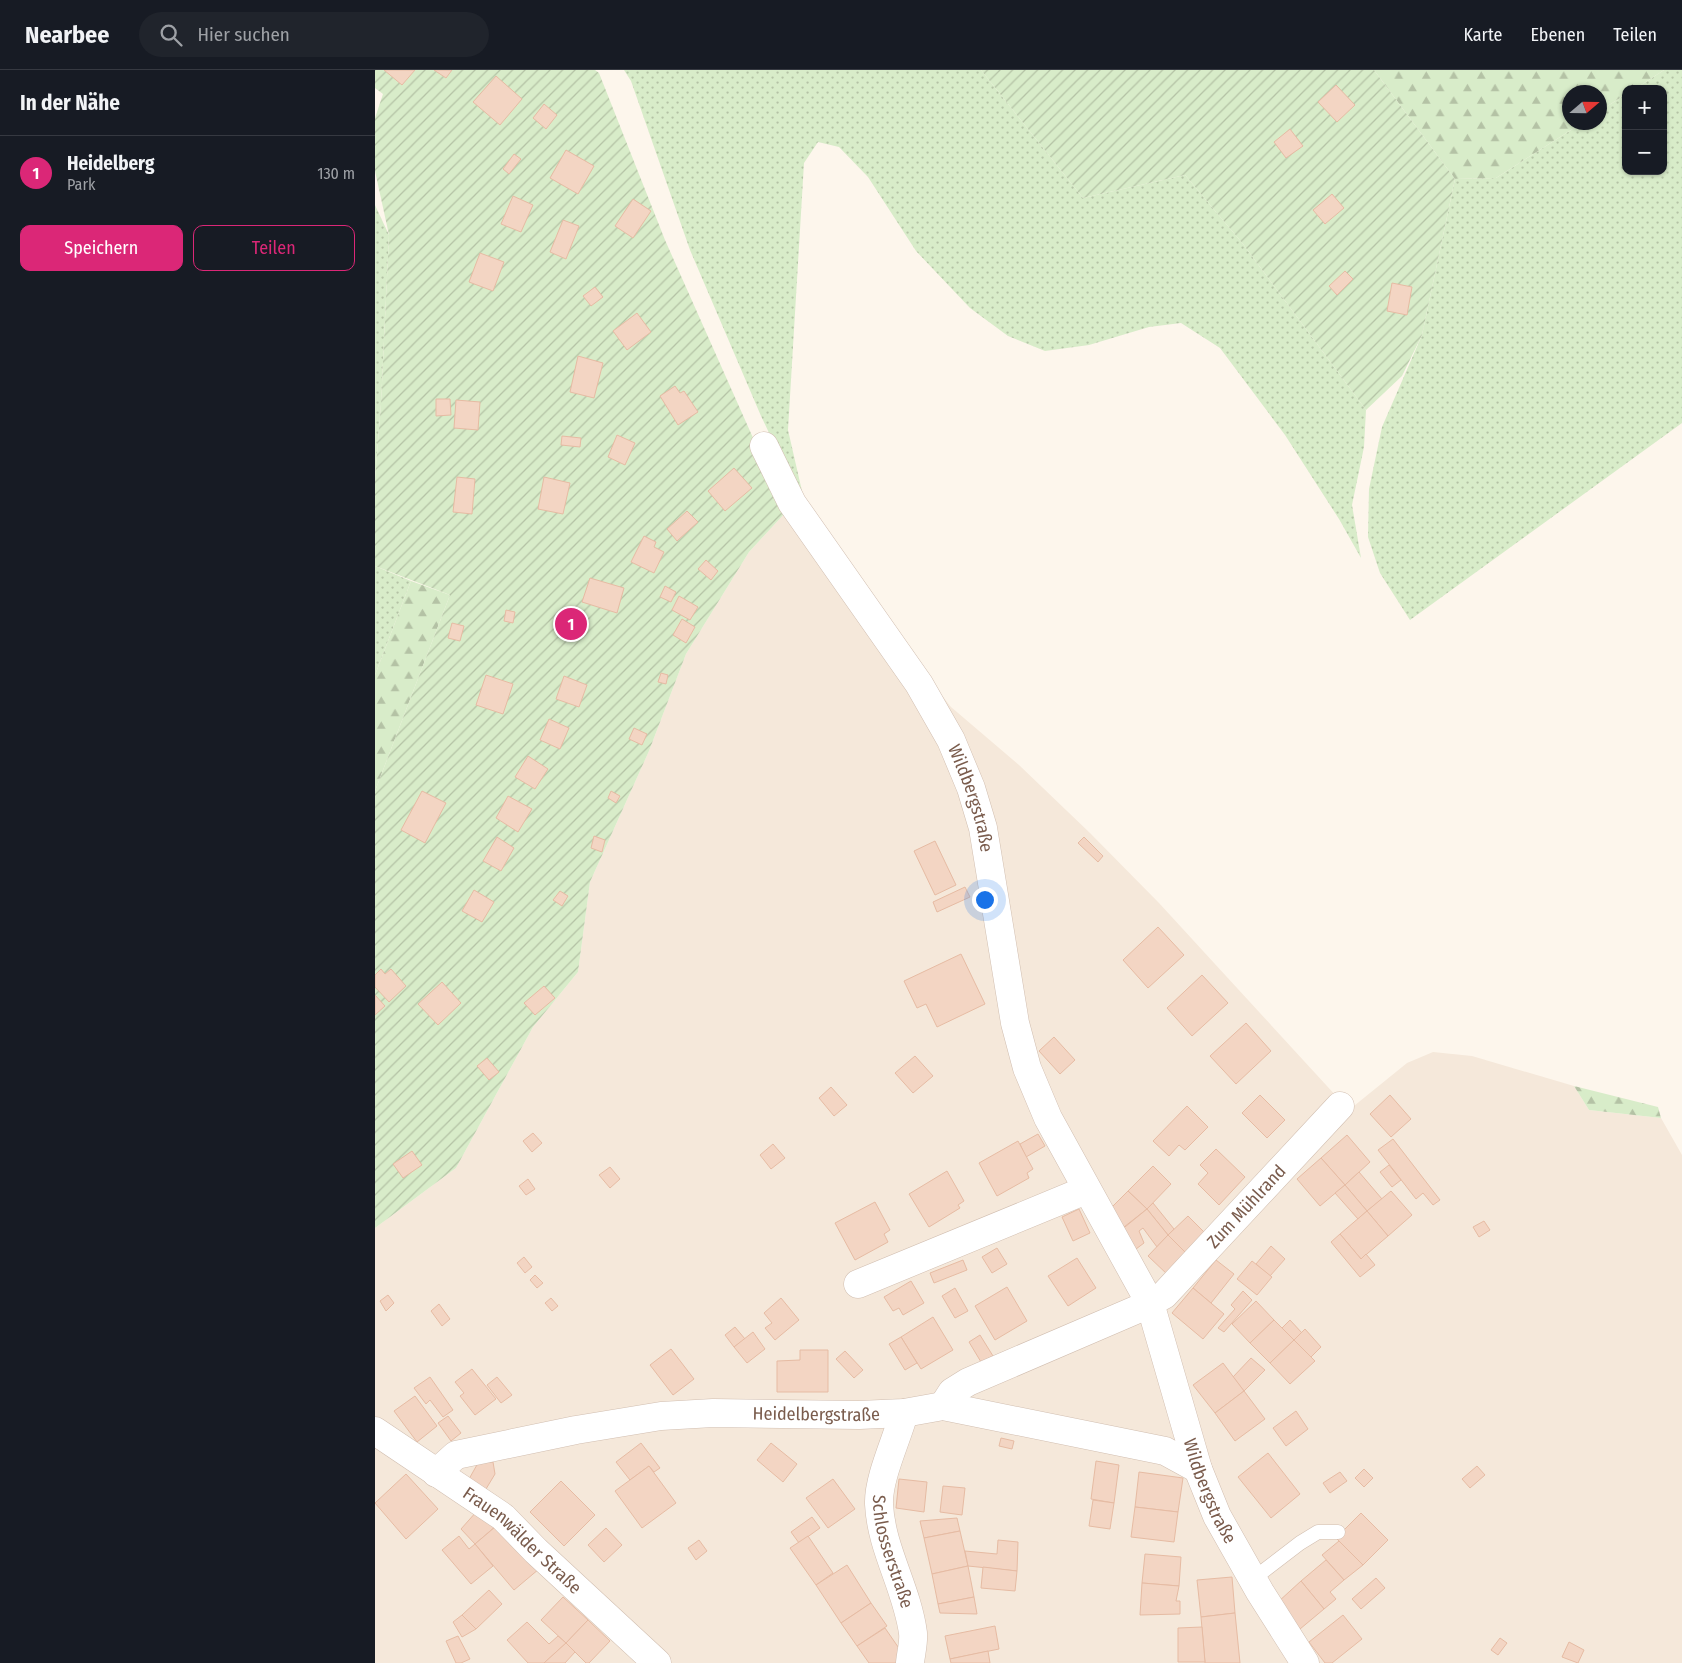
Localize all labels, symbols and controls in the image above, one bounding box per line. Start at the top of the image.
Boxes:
search box [139,12,489,57]
text: Nearbee [25,21,109,49]
icon: search [157,21,185,49]
text: Hier suchen [197,23,290,46]
text: Karte [1463,24,1502,46]
text: Ebenen [1530,24,1585,46]
text: Teilen [1613,24,1657,46]
north arrow [1562,85,1607,130]
map controls [1622,85,1667,175]
button: + [1622,85,1667,130]
text: In der Nähe [20,90,120,116]
button: − [1622,130,1667,175]
text: Heidelberg [67,152,154,175]
text: 1 [33,164,39,183]
text: 130 m [317,164,355,183]
text: Park [67,175,95,194]
button: Speichern [20,225,183,271]
button: Teilen [193,225,355,271]
pin: 1 [555,605,587,643]
street label: Wildbergstraße [943,741,998,854]
your location [972,887,998,913]
street label: Zum Mühlrand [1202,1160,1291,1253]
street label: Heidelbergstraße [753,1403,880,1426]
street label: Wildbergstraße [1179,1436,1241,1548]
street label: Frauenwälder Straße [459,1482,586,1599]
street label: Schlosserstraße [868,1494,918,1611]

